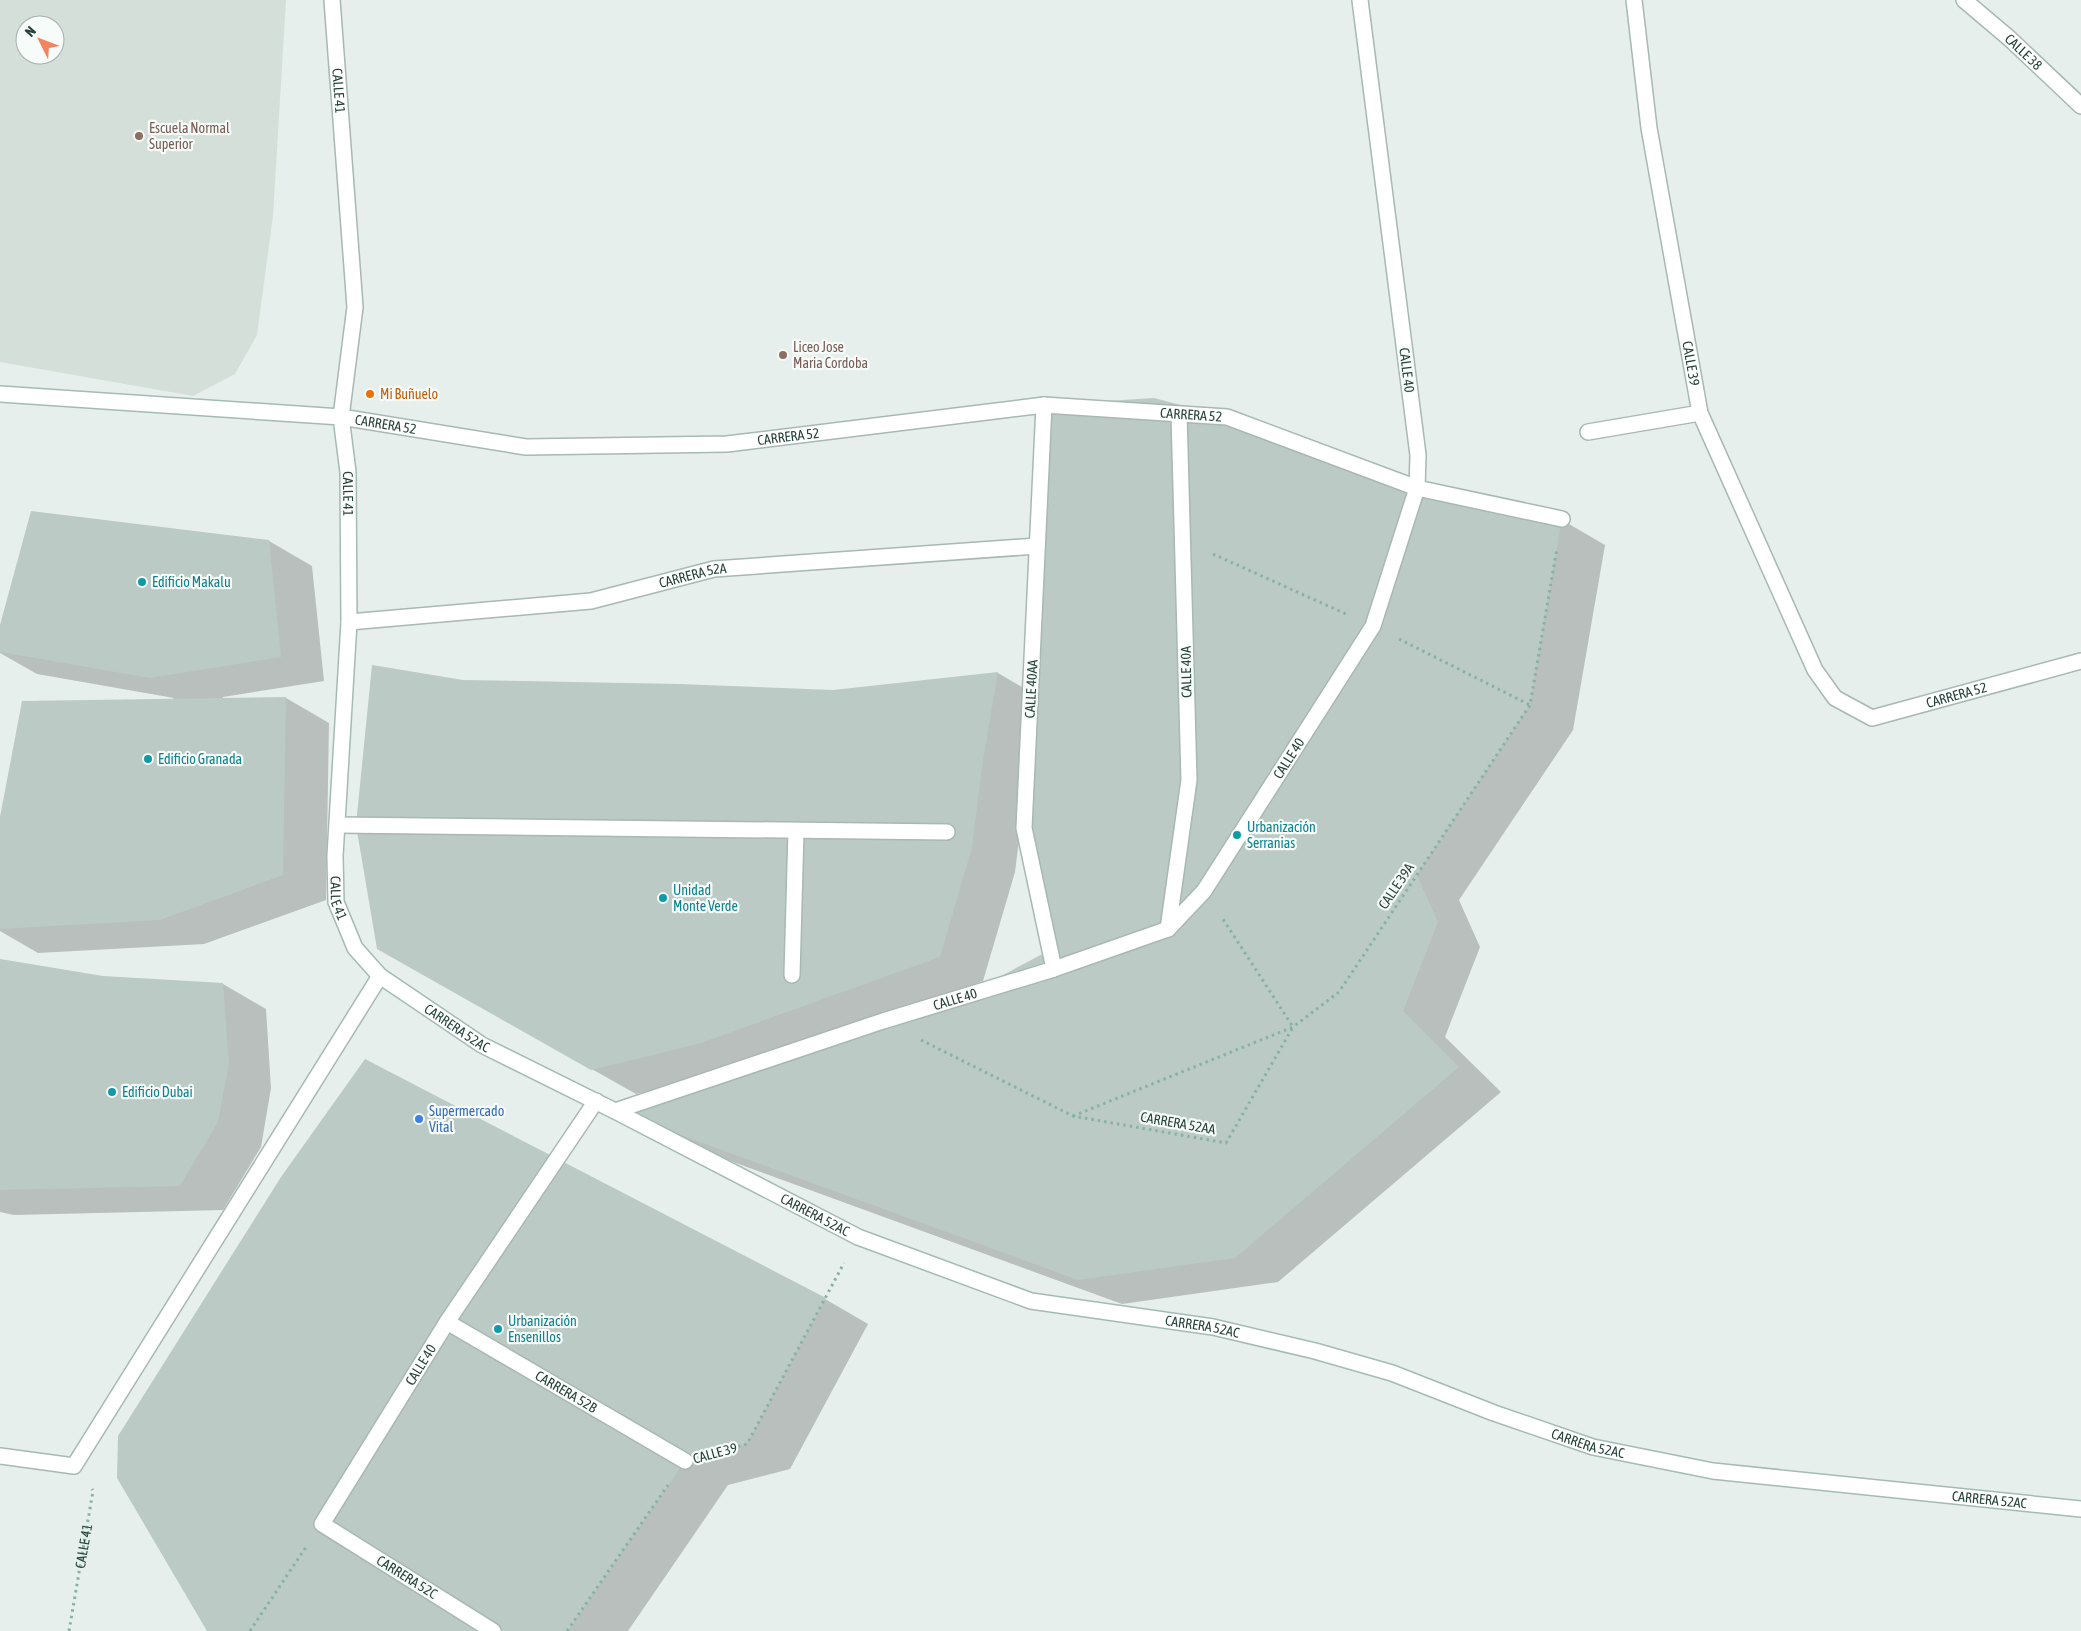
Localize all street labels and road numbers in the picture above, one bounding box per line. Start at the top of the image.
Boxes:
street label: CALLE 38 [2002,30,2046,73]
street label: CALLE 41 [329,68,348,114]
street label: CALLE 39 [1679,340,1703,387]
street label: CALLE 40 [1396,347,1418,394]
street label: CARRERA 52 [1160,405,1223,425]
street label: CARRERA 52 [354,411,418,437]
street label: CARRERA 52 [757,425,820,448]
street label: CALLE 41 [340,471,356,516]
street label: CARRERA 52A [657,560,727,591]
street label: CALLE 40A [1178,646,1194,698]
street label: CALLE 40AA [1021,659,1041,719]
street label: CARRERA 52 [1924,679,1989,711]
street label: CALLE 40 [1270,735,1308,782]
street label: CALLE 39A [1375,860,1417,912]
street label: CALLE 41 [327,876,351,923]
street label: CALLE 40 [931,985,979,1013]
street label: CARRERA 52AC [421,1000,493,1056]
street label: CARRERA 52AA [1139,1109,1217,1137]
street label: CARRERA 52AC [778,1190,853,1240]
street label: CARRERA 52AC [1164,1312,1242,1341]
street label: CALLE 40 [402,1341,439,1388]
street label: CARRERA 52B [532,1367,600,1416]
street label: CARRERA 52AC [1549,1425,1627,1461]
street label: CALLE 39 [691,1439,739,1467]
street label: CARRERA 52AC [1951,1488,2028,1511]
street label: CALLE 41 [72,1523,95,1570]
street label: CARRERA 52C [374,1552,441,1602]

